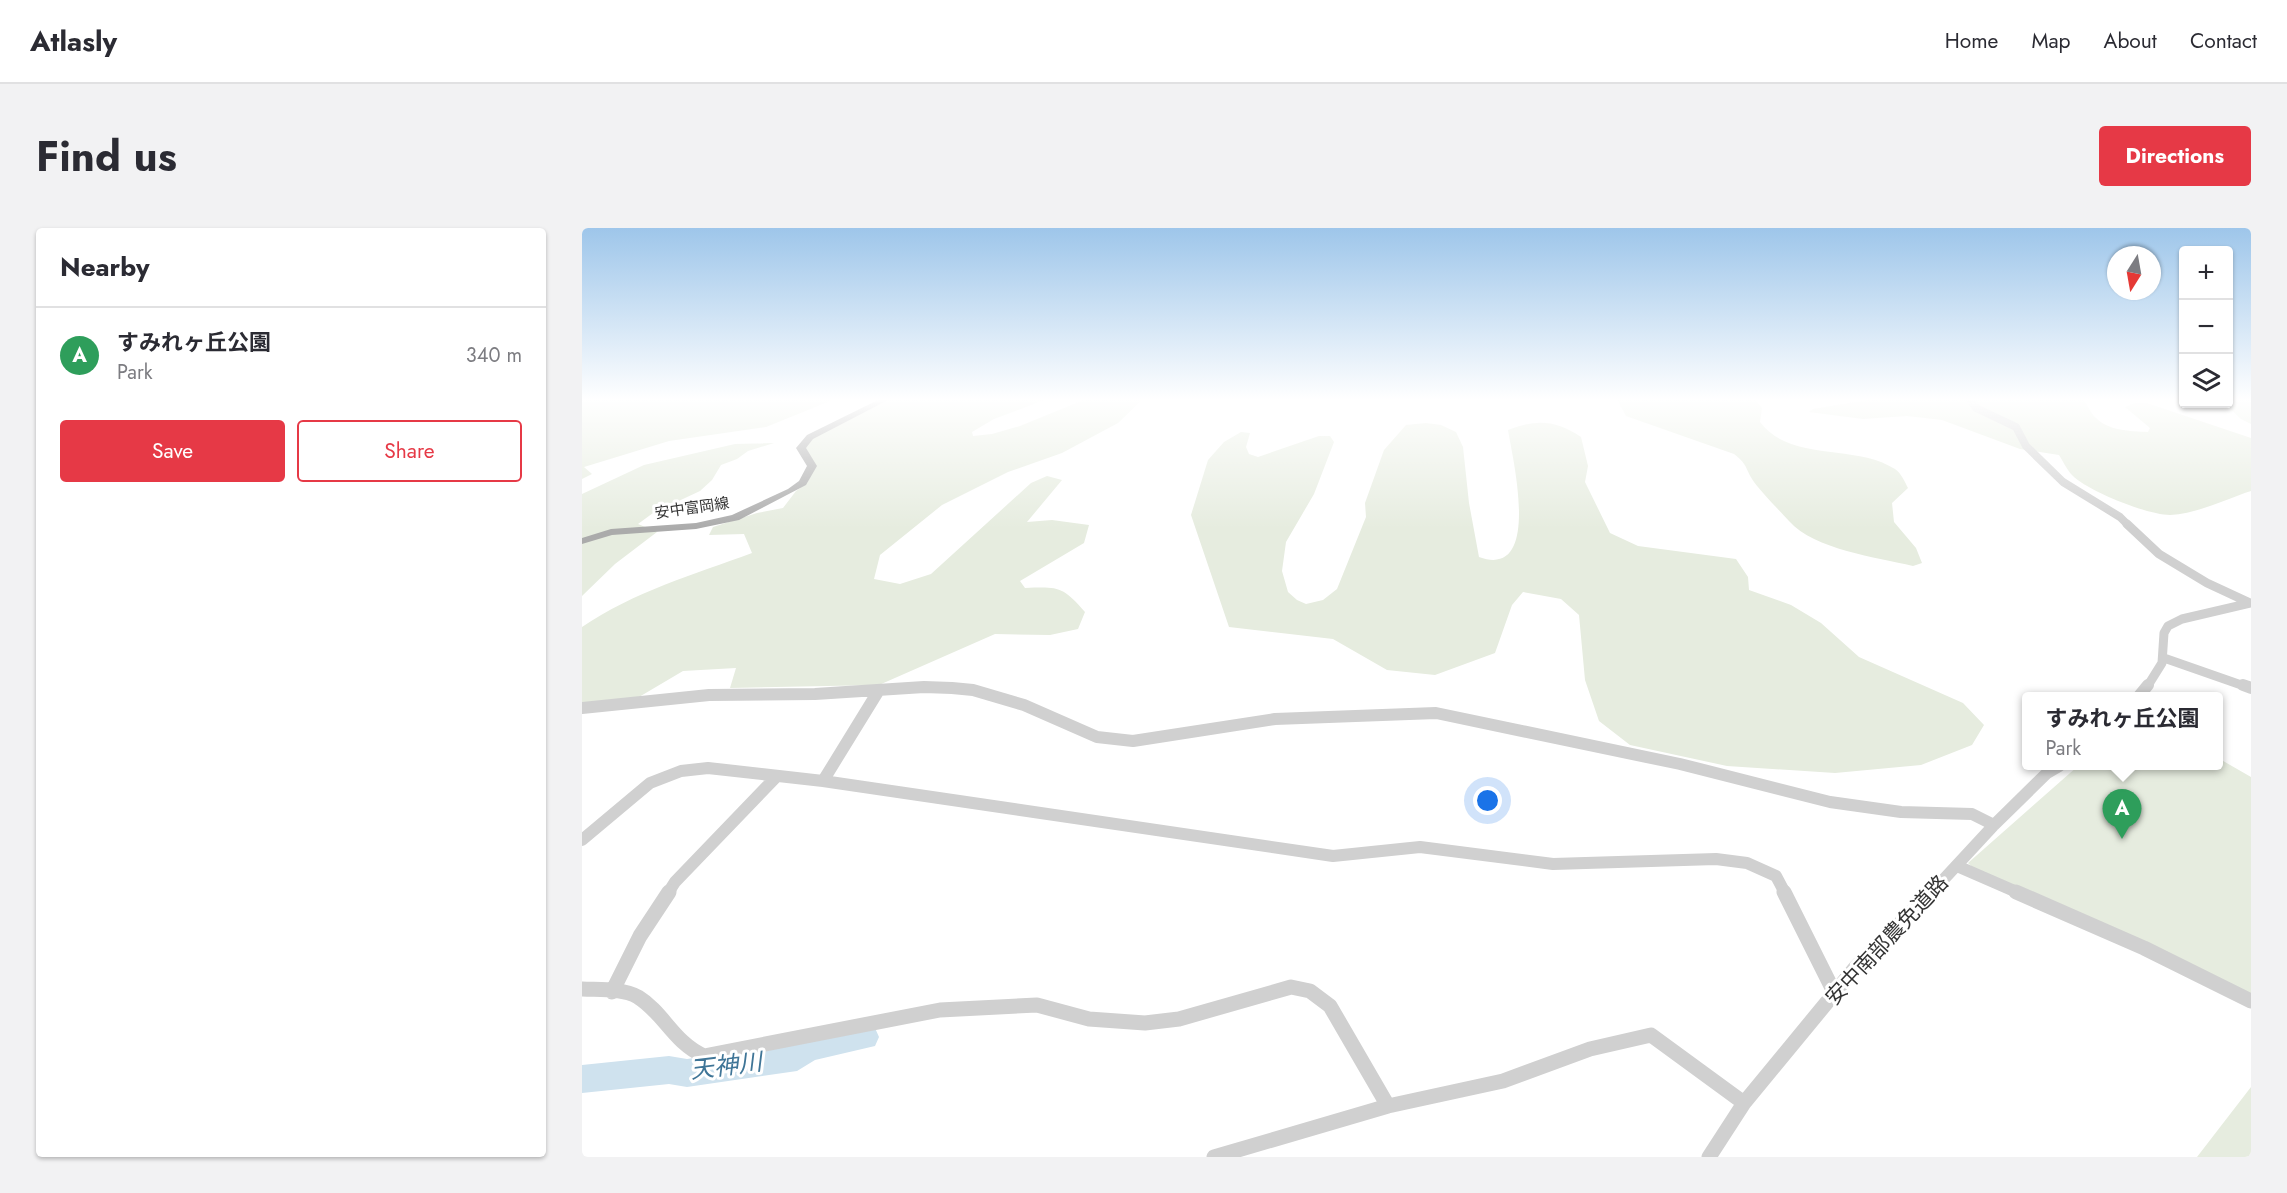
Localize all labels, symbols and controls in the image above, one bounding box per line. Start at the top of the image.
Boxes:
text: Atlasly [30,21,117,62]
text: Home [1945,26,1998,56]
text: Map [2031,26,2071,56]
text: About [2104,26,2157,56]
text: Contact [2190,26,2257,56]
text: Find us [36,126,177,187]
button: Directions [2099,126,2251,186]
north arrow [2107,246,2161,300]
map controls [2179,246,2233,408]
button: + [2179,246,2233,300]
text: Nearby [60,248,149,286]
button: − [2179,300,2233,354]
text: すみれヶ丘公園 [117,326,271,358]
text: A [72,341,87,370]
text: 340 m [466,341,522,370]
button: layers [2179,354,2233,408]
text: Park [117,358,153,387]
button: Save [60,420,285,482]
button: Share [297,420,522,482]
street label: 安中富岡線 [653,492,731,524]
popup [2022,692,2223,770]
text: すみれヶ丘公園 [2045,702,2200,734]
text: Park [2045,734,2081,763]
your location [1473,786,1502,815]
pin: A [2102,790,2142,839]
street label: 安中南部農免道路 [1819,868,1955,1012]
water label: 天神川 [688,1043,767,1087]

